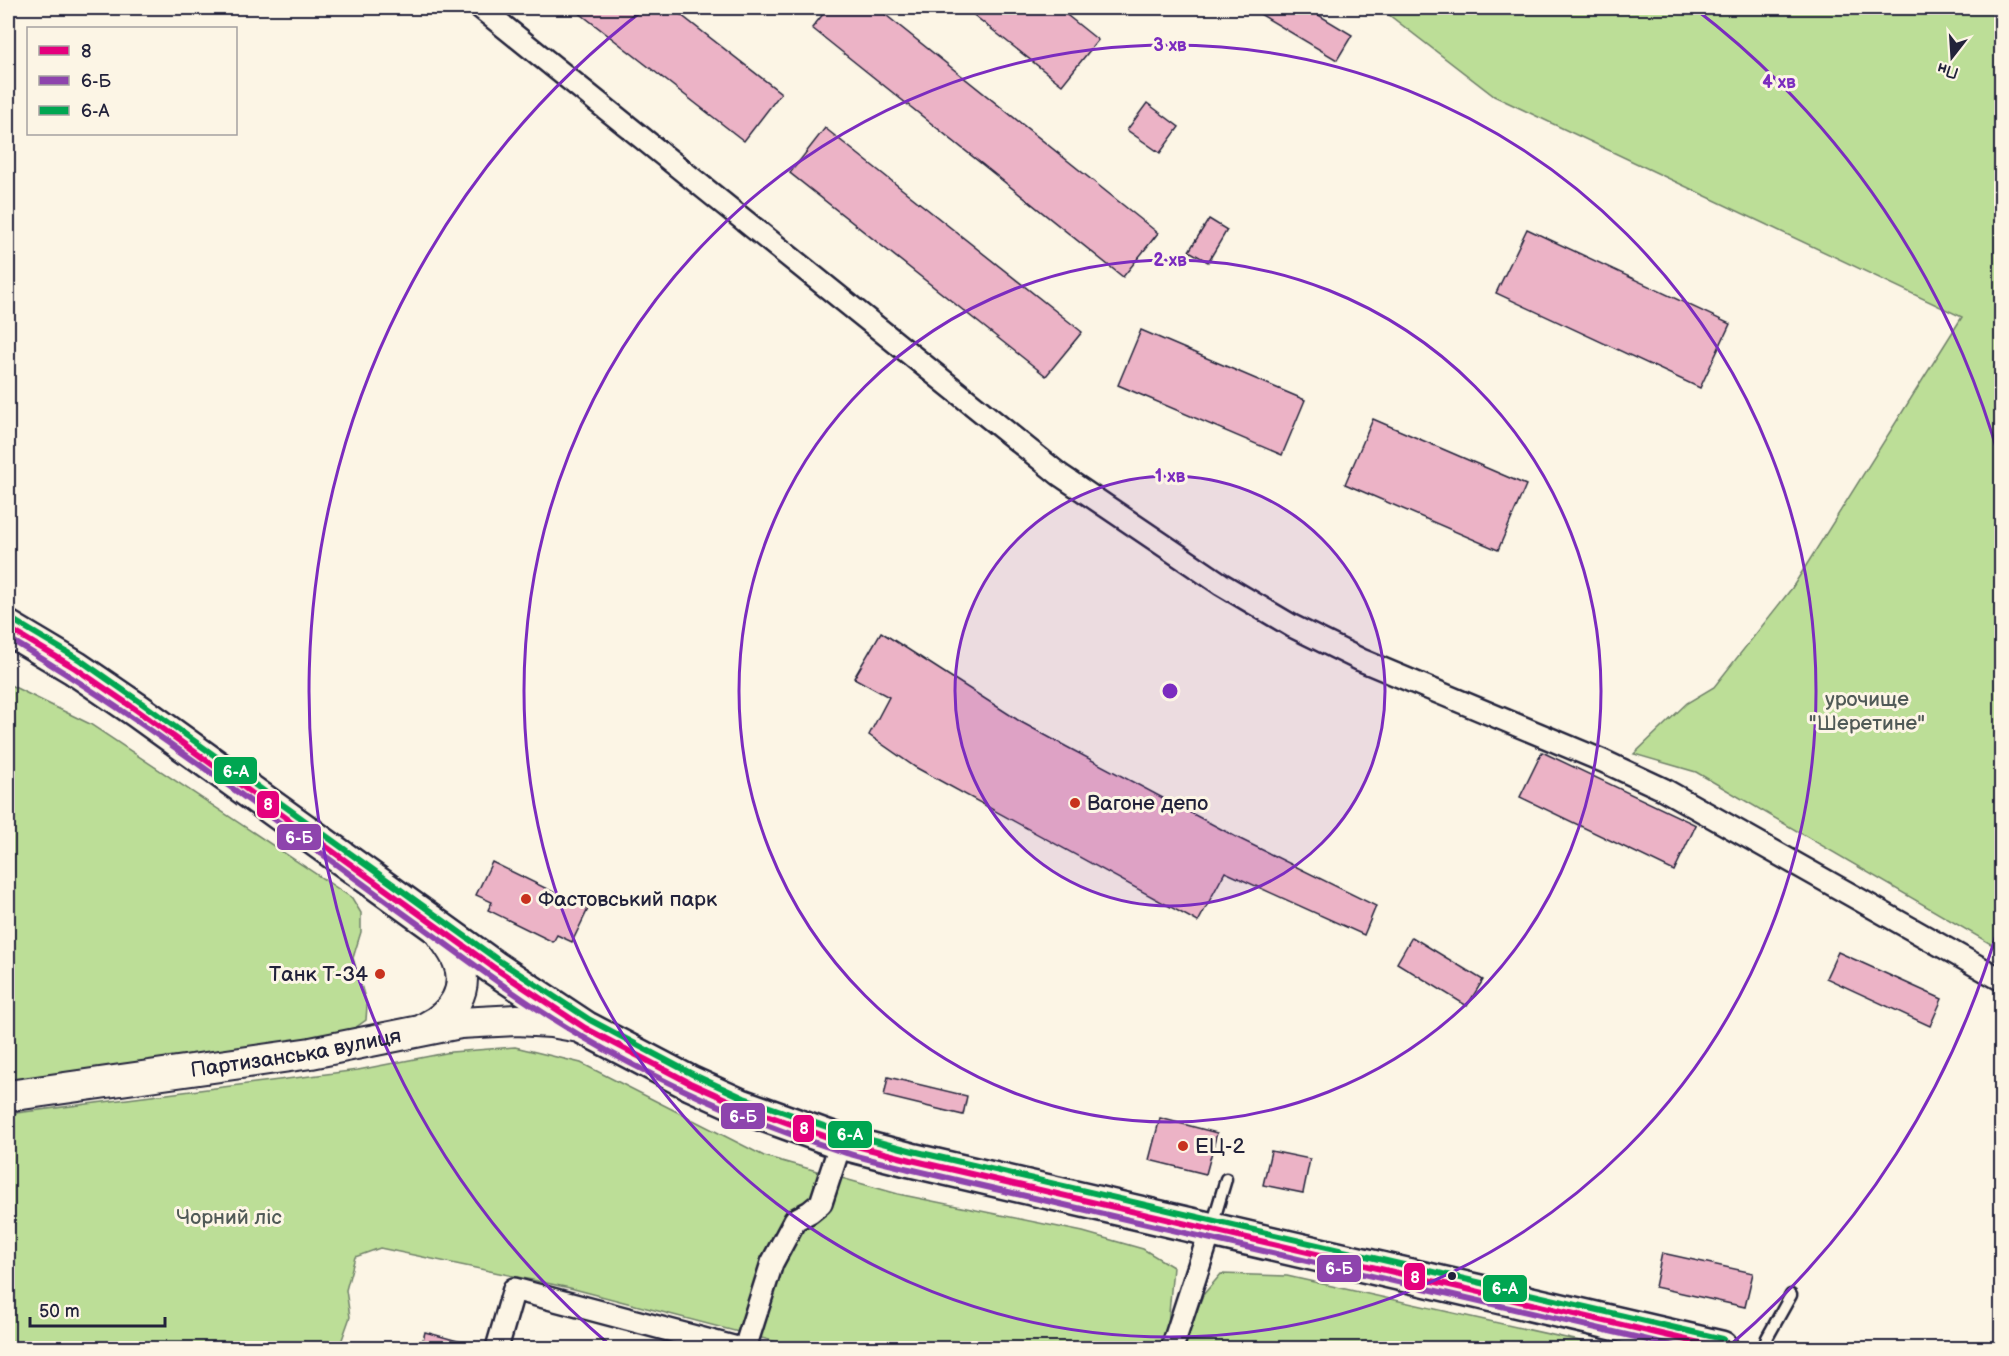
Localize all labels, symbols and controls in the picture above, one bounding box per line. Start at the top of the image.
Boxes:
legend [27,27,237,135]
north arrow [1922,27,1982,87]
text: 3 хв [1153,35,1187,56]
text: 8 [81,41,92,62]
text: Пн [1935,58,1961,82]
text: 6-Б [81,71,112,92]
text: 4 хв [1762,72,1796,93]
text: 6-А [81,101,110,122]
text: 2 хв [1153,250,1187,271]
text: 1 хв [1155,466,1185,487]
centre of rings [1160,681,1180,701]
park label: урочище "Шеретине" [1809,687,1925,736]
line badge: 6-А [213,756,258,785]
text: 6-А [223,763,250,782]
line badge: 8 [256,790,280,819]
place label: Вагоне депо [1087,791,1208,816]
text: 8 [263,796,273,815]
marker: Вагоне депо [1068,796,1082,810]
line badge: 6-Б [276,823,322,851]
text: 6-Б [285,829,313,848]
place label: Фастовський парк [538,887,717,912]
marker: Фастовський парк [519,892,533,906]
place label: Танк Т-34 [269,962,368,987]
marker: Танк Т-34 [373,967,387,981]
street label: Партизанська вулиця [189,1023,403,1082]
line badge: 6-Б [720,1102,766,1130]
text: 6-Б [729,1108,757,1127]
line badge: 8 [792,1114,815,1143]
text: 8 [799,1120,809,1139]
line badge: 6-А [827,1120,873,1149]
text: 6-А [837,1126,864,1145]
place label: ЕЦ-2 [1195,1134,1245,1159]
marker: ЕЦ-2 [1176,1139,1190,1153]
park label: Чорний ліс [176,1205,282,1230]
line badge: 6-Б [1316,1254,1362,1283]
text: 6-Б [1325,1260,1353,1279]
line badge: 8 [1403,1262,1426,1291]
text: 8 [1410,1269,1420,1288]
unlabelled marker [1446,1270,1458,1282]
line badge: 6-А [1482,1274,1528,1303]
text: 6-А [1492,1280,1519,1299]
scale bar [30,1290,165,1328]
text: 50 m [39,1301,80,1322]

